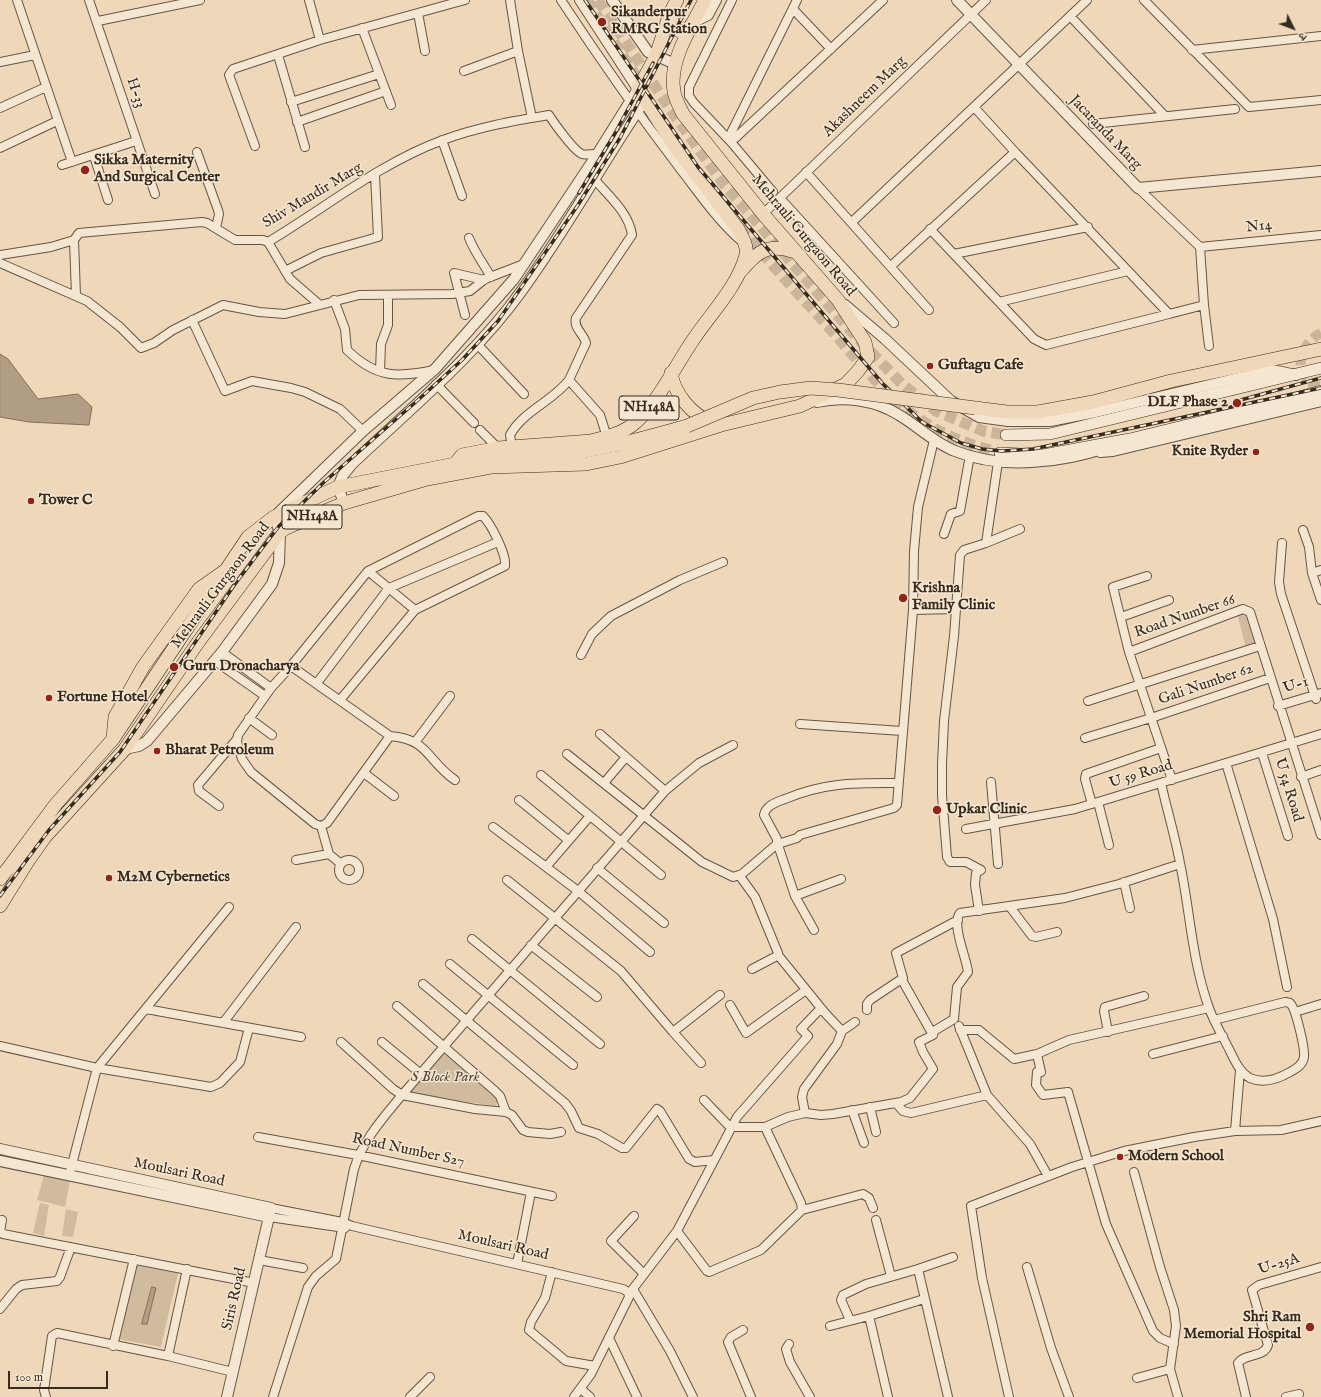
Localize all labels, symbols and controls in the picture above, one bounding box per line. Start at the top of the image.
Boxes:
place label: Sikanderpur RMRG Station [611,4,707,39]
north arrow [1273,8,1313,48]
marker: Sikanderpur RMRG Station [596,16,608,28]
text: उ [1295,29,1309,43]
street label: Akashneem Marg [820,53,910,141]
street label: H-33 [122,75,148,111]
street label: Jacaranda Marg [1065,92,1145,174]
place label: Sikka Maternity And Surgical Center [94,152,220,187]
street label: Shiv Mandir Marg [260,159,366,233]
marker: Sikka Maternity And Surgical Center [79,164,91,176]
street label: Mehrauli Gurgaon Road [747,172,859,300]
street label: N14 [1245,217,1273,237]
place label: Guftagu Cafe [938,357,1023,375]
marker: Guftagu Cafe [925,361,935,371]
place label: DLF Phase 2 [1147,394,1228,412]
road number: NH148A [619,396,679,420]
marker: DLF Phase 2 [1231,397,1243,409]
place label: Knite Ryder [1172,443,1248,461]
marker: Knite Ryder [1251,447,1261,457]
place label: Tower C [39,492,93,510]
marker: Tower C [26,496,36,506]
road number: NH148A [282,505,342,529]
street label: Mehrauli Gurgaon Road [168,519,274,653]
place label: Krishna Family Clinic [912,580,995,615]
street label: Road Number 66 [1132,591,1238,643]
marker: Krishna Family Clinic [897,592,909,604]
place label: Guru Dronacharya [183,658,299,676]
street label: Gali Number 62 [1156,660,1256,710]
marker: Guru Dronacharya [168,661,180,673]
street label: U-1 [1281,674,1311,698]
place label: Fortune Hotel [57,689,148,707]
marker: Fortune Hotel [44,693,54,703]
place label: Bharat Petroleum [165,742,274,760]
marker: Bharat Petroleum [152,746,162,756]
street label: U 54 Road [1270,756,1306,824]
street label: U 59 Road [1107,757,1175,793]
place label: Upkar Clinic [946,801,1027,819]
marker: Upkar Clinic [931,804,943,816]
place label: M2M Cybernetics [117,869,230,887]
marker: M2M Cybernetics [104,873,114,883]
park label: S Block Park [411,1069,479,1087]
street label: Road Number S27 [350,1130,466,1172]
place label: Modern School [1128,1148,1224,1166]
marker: Modern School [1115,1152,1125,1162]
street label: Moulsari Road [132,1155,226,1191]
street label: Moulsari Road [456,1227,550,1265]
street label: U-25A [1256,1250,1302,1280]
street label: Siris Road [219,1266,251,1332]
place label: Shri Ram Memorial Hospital [1183,1309,1301,1344]
marker: Shri Ram Memorial Hospital [1304,1321,1316,1333]
scale bar [10,1363,110,1389]
text: 100 m [15,1370,43,1385]

